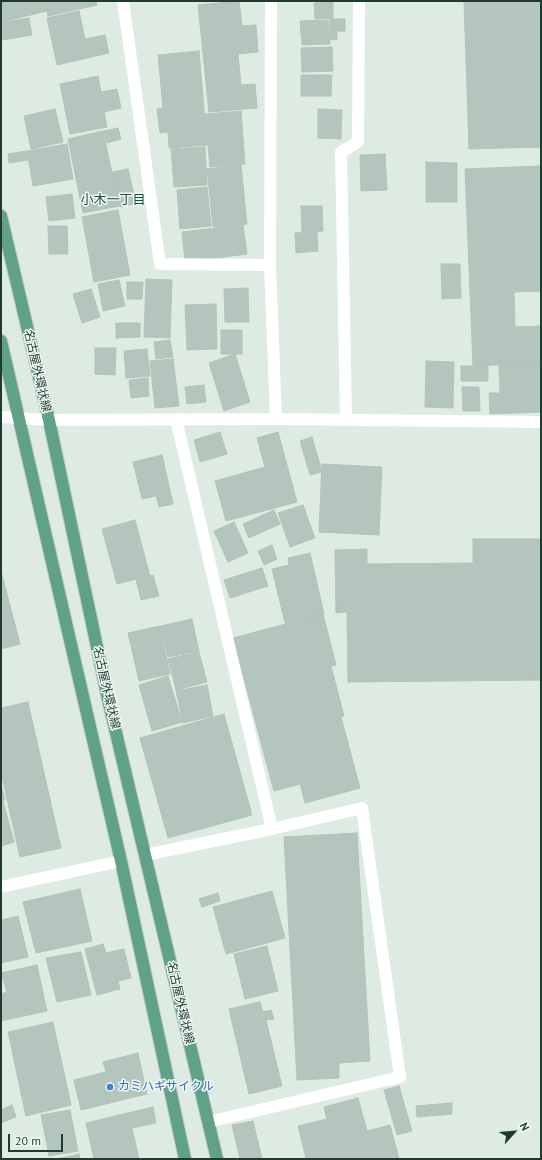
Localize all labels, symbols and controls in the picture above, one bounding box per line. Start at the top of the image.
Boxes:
district label: 小木一丁目 [81,192,145,208]
street label: 名古屋外環状線 [21,328,53,414]
street label: 名古屋外環状線 [90,645,122,731]
street label: 名古屋外環状線 [164,960,196,1046]
place label: カミハギサイクル [118,1080,214,1094]
marker: カミハギサイクル [105,1082,115,1092]
north arrow [494,1112,534,1152]
text: N [517,1120,533,1133]
scale bar [10,1126,65,1152]
text: 20 m [15,1133,41,1148]

